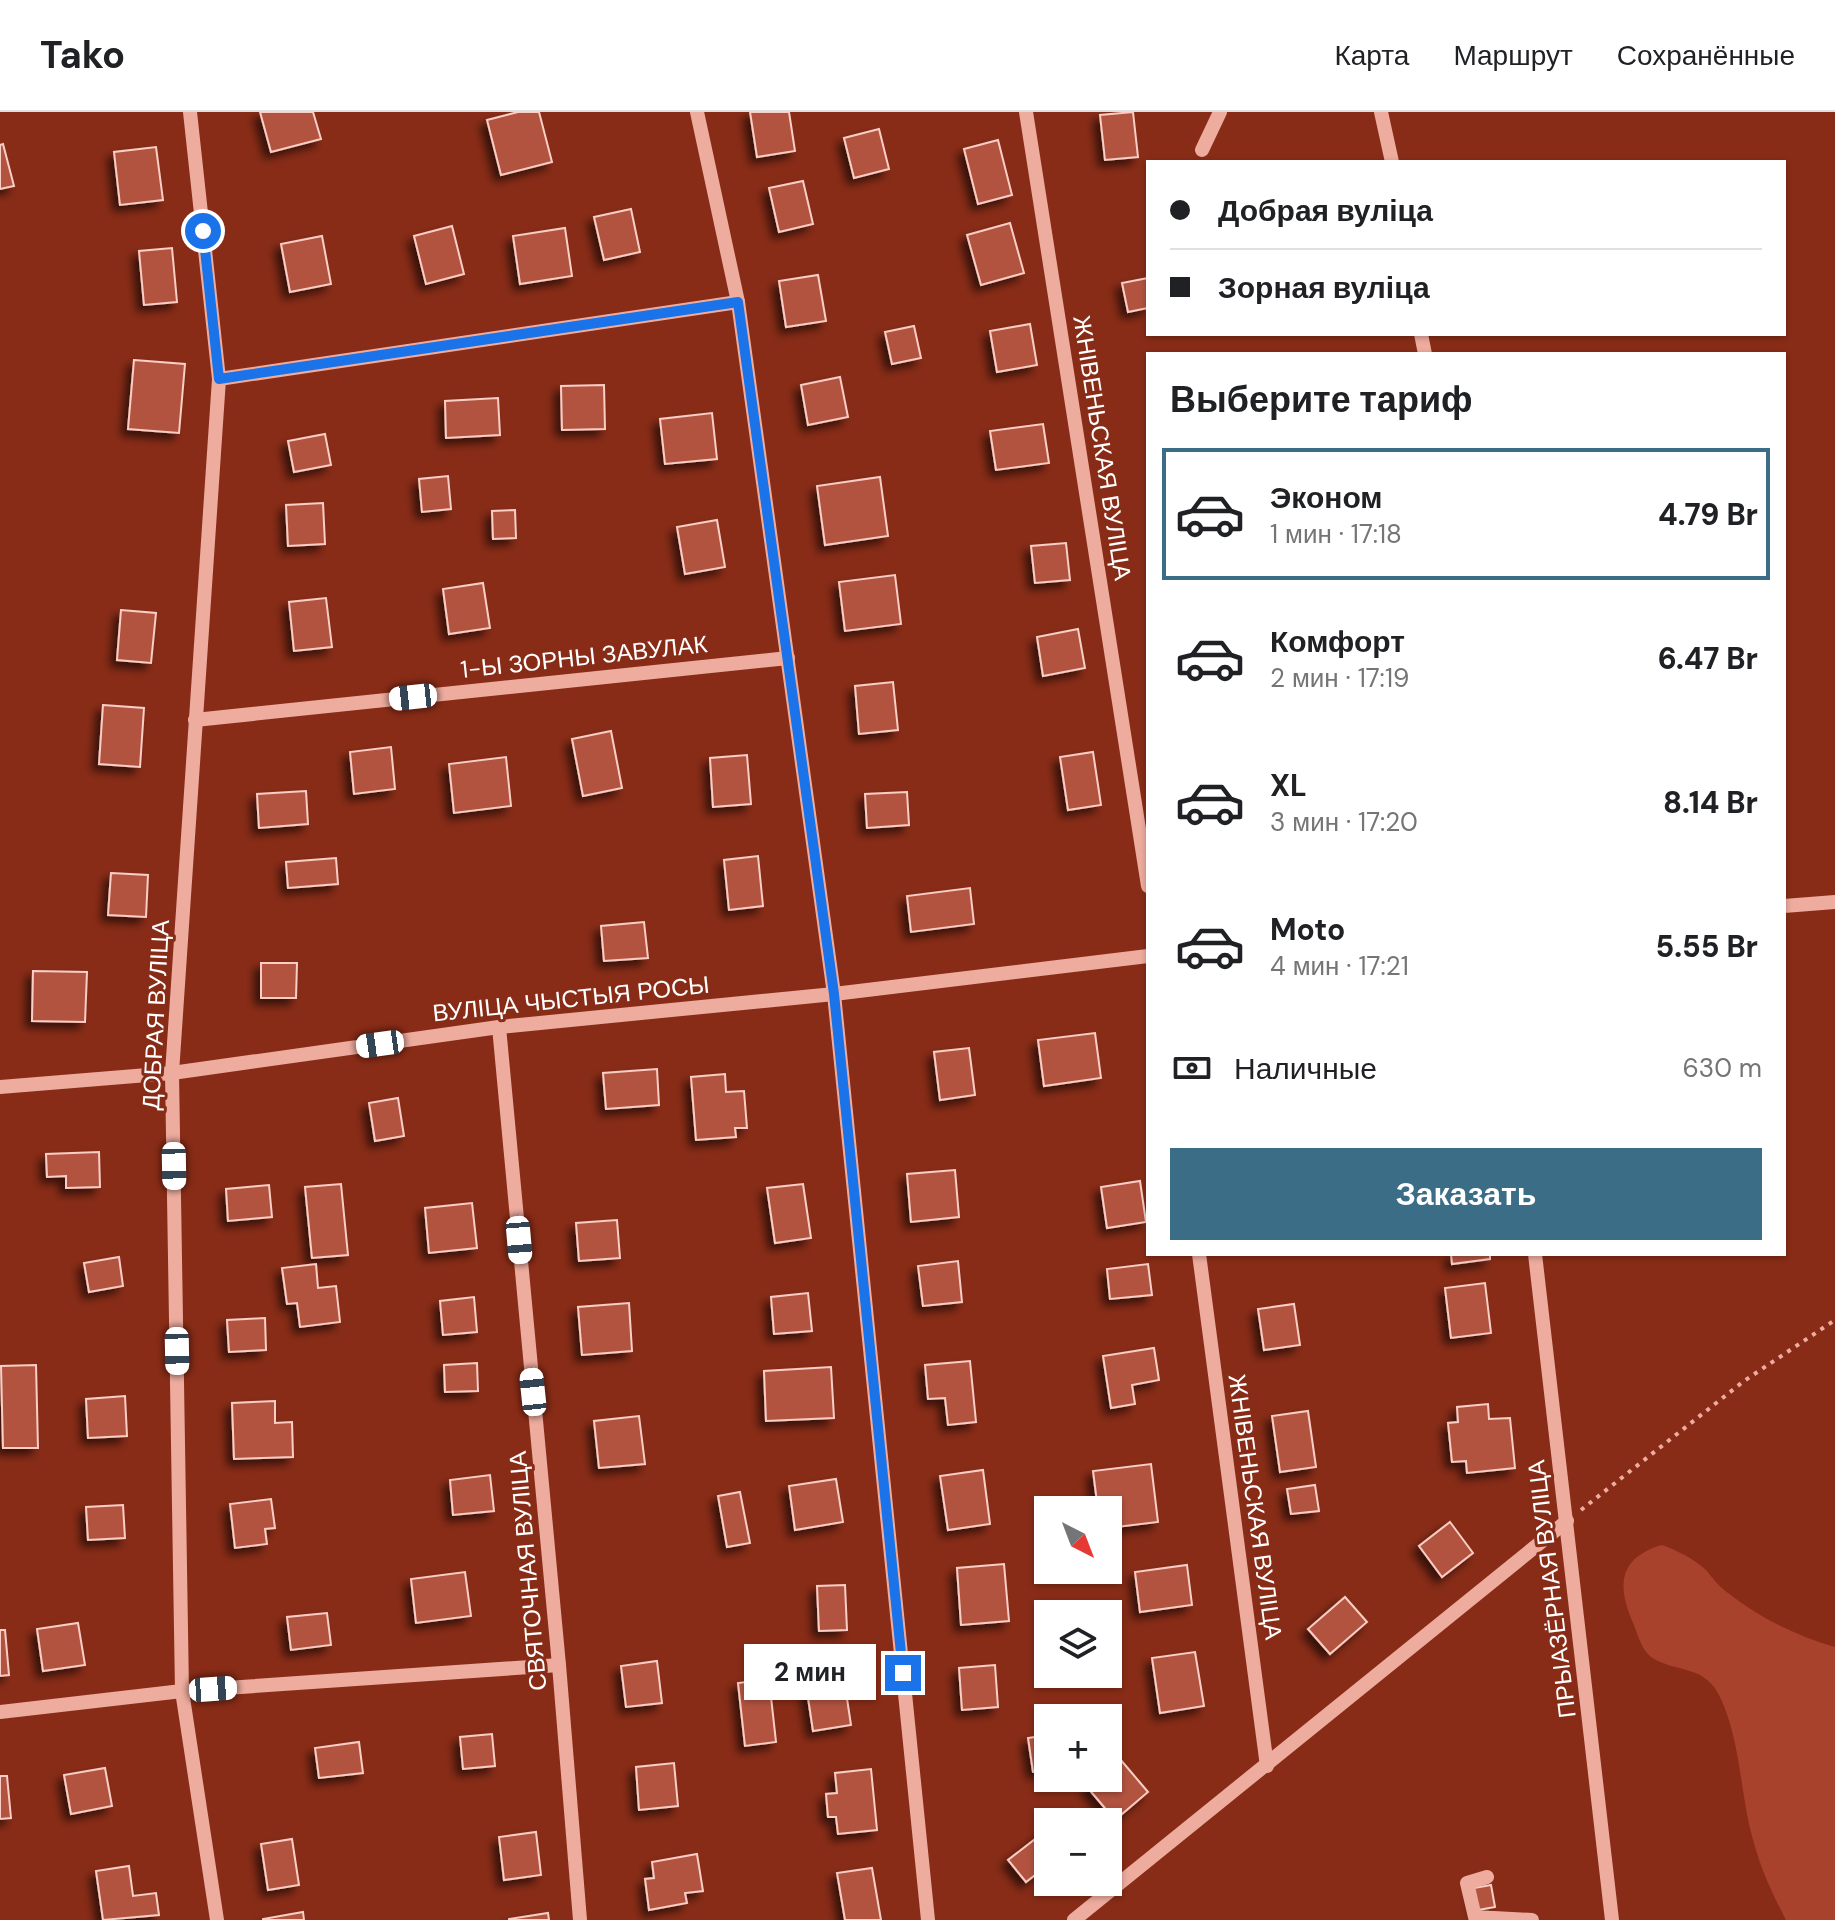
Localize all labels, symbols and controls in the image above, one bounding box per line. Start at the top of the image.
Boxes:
text: Tako [40,30,125,80]
text: Карта [1334,37,1409,74]
text: Маршрут [1453,37,1573,74]
text: Сохранённые [1617,37,1795,74]
text: Добрая вуліца [1218,191,1433,230]
route start [185,213,221,249]
text: Зорная вуліца [1218,268,1430,307]
street label: ЖНІВЕНЬСКАЯ ВУЛІЦА [1066,313,1139,583]
text: Выберите тариф [1170,376,1473,423]
icon: car [1174,478,1246,550]
text: Эконом [1270,478,1383,517]
text: 4.79 Br [1658,495,1758,534]
text: 1 мин · 17:18 [1270,517,1402,551]
icon: car [1174,622,1246,694]
text: Комфорт [1270,622,1405,661]
street label: 1-Ы ЗОРНЫ ЗАВУЛАК [459,628,709,685]
text: 6.47 Br [1658,639,1758,678]
text: 2 мин · 17:19 [1270,661,1409,695]
car [388,683,438,711]
icon: car [1174,766,1246,838]
text: XL [1270,766,1307,805]
text: 8.14 Br [1663,783,1758,822]
text: 3 мин · 17:20 [1270,805,1418,839]
icon: car [1174,910,1246,982]
text: Moto [1270,910,1345,949]
street label: ДОБРАЯ ВУЛІЦА [135,919,176,1111]
text: 5.55 Br [1656,927,1758,966]
text: 4 мин · 17:21 [1270,949,1409,983]
street label: ВУЛІЦА ЧЫСТЫЯ РОСЫ [431,969,711,1028]
car [355,1029,405,1059]
icon: cash [1170,1046,1214,1090]
text: Наличные [1234,1049,1377,1088]
text: 630 m [1682,1051,1762,1085]
car [162,1142,186,1190]
button: Заказать [1170,1148,1762,1240]
car [505,1215,533,1265]
car [165,1327,189,1375]
car [519,1367,547,1417]
street label: ЖНІВЕНЬСКАЯ ВУЛІЦА [1222,1372,1289,1642]
street label: СВЯТОЧНАЯ ВУЛІЦА [502,1450,553,1692]
street label: ПРЫАЗЁРНАЯ ВУЛІЦА [1520,1458,1583,1720]
north arrow [1034,1496,1122,1584]
map controls [1034,1496,1122,1896]
button: layers [1034,1600,1122,1688]
callout: 2 мин [743,1645,875,1701]
text: 2 мин [774,1655,846,1689]
route end [885,1655,921,1691]
car [188,1675,238,1703]
button: + [1034,1704,1122,1792]
button: − [1034,1808,1122,1896]

